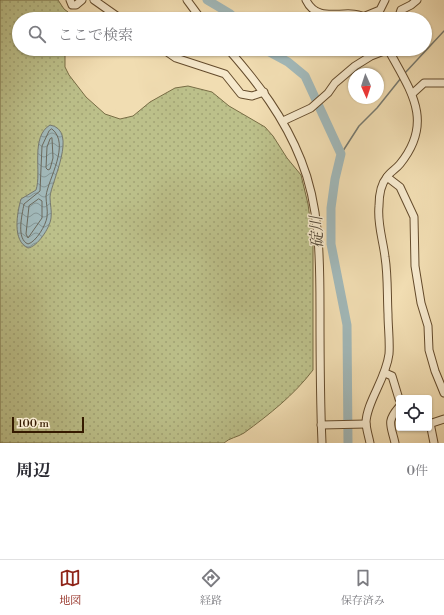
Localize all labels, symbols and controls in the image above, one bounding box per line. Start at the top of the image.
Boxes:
search box [12,12,432,56]
icon: search [26,23,48,45]
text: ここで検索 [58,26,133,45]
north arrow [348,68,384,104]
water label: 碇川 [306,214,328,249]
map controls [396,395,432,431]
button: locate [396,395,432,431]
scale bar [12,415,84,434]
text: 100 m [18,417,49,431]
text: 周辺 [16,460,50,482]
text: 0件 [406,463,428,479]
tab: 地図 [59,567,81,608]
tab: 経路 [200,567,222,608]
tab: 保存済み [341,567,385,608]

